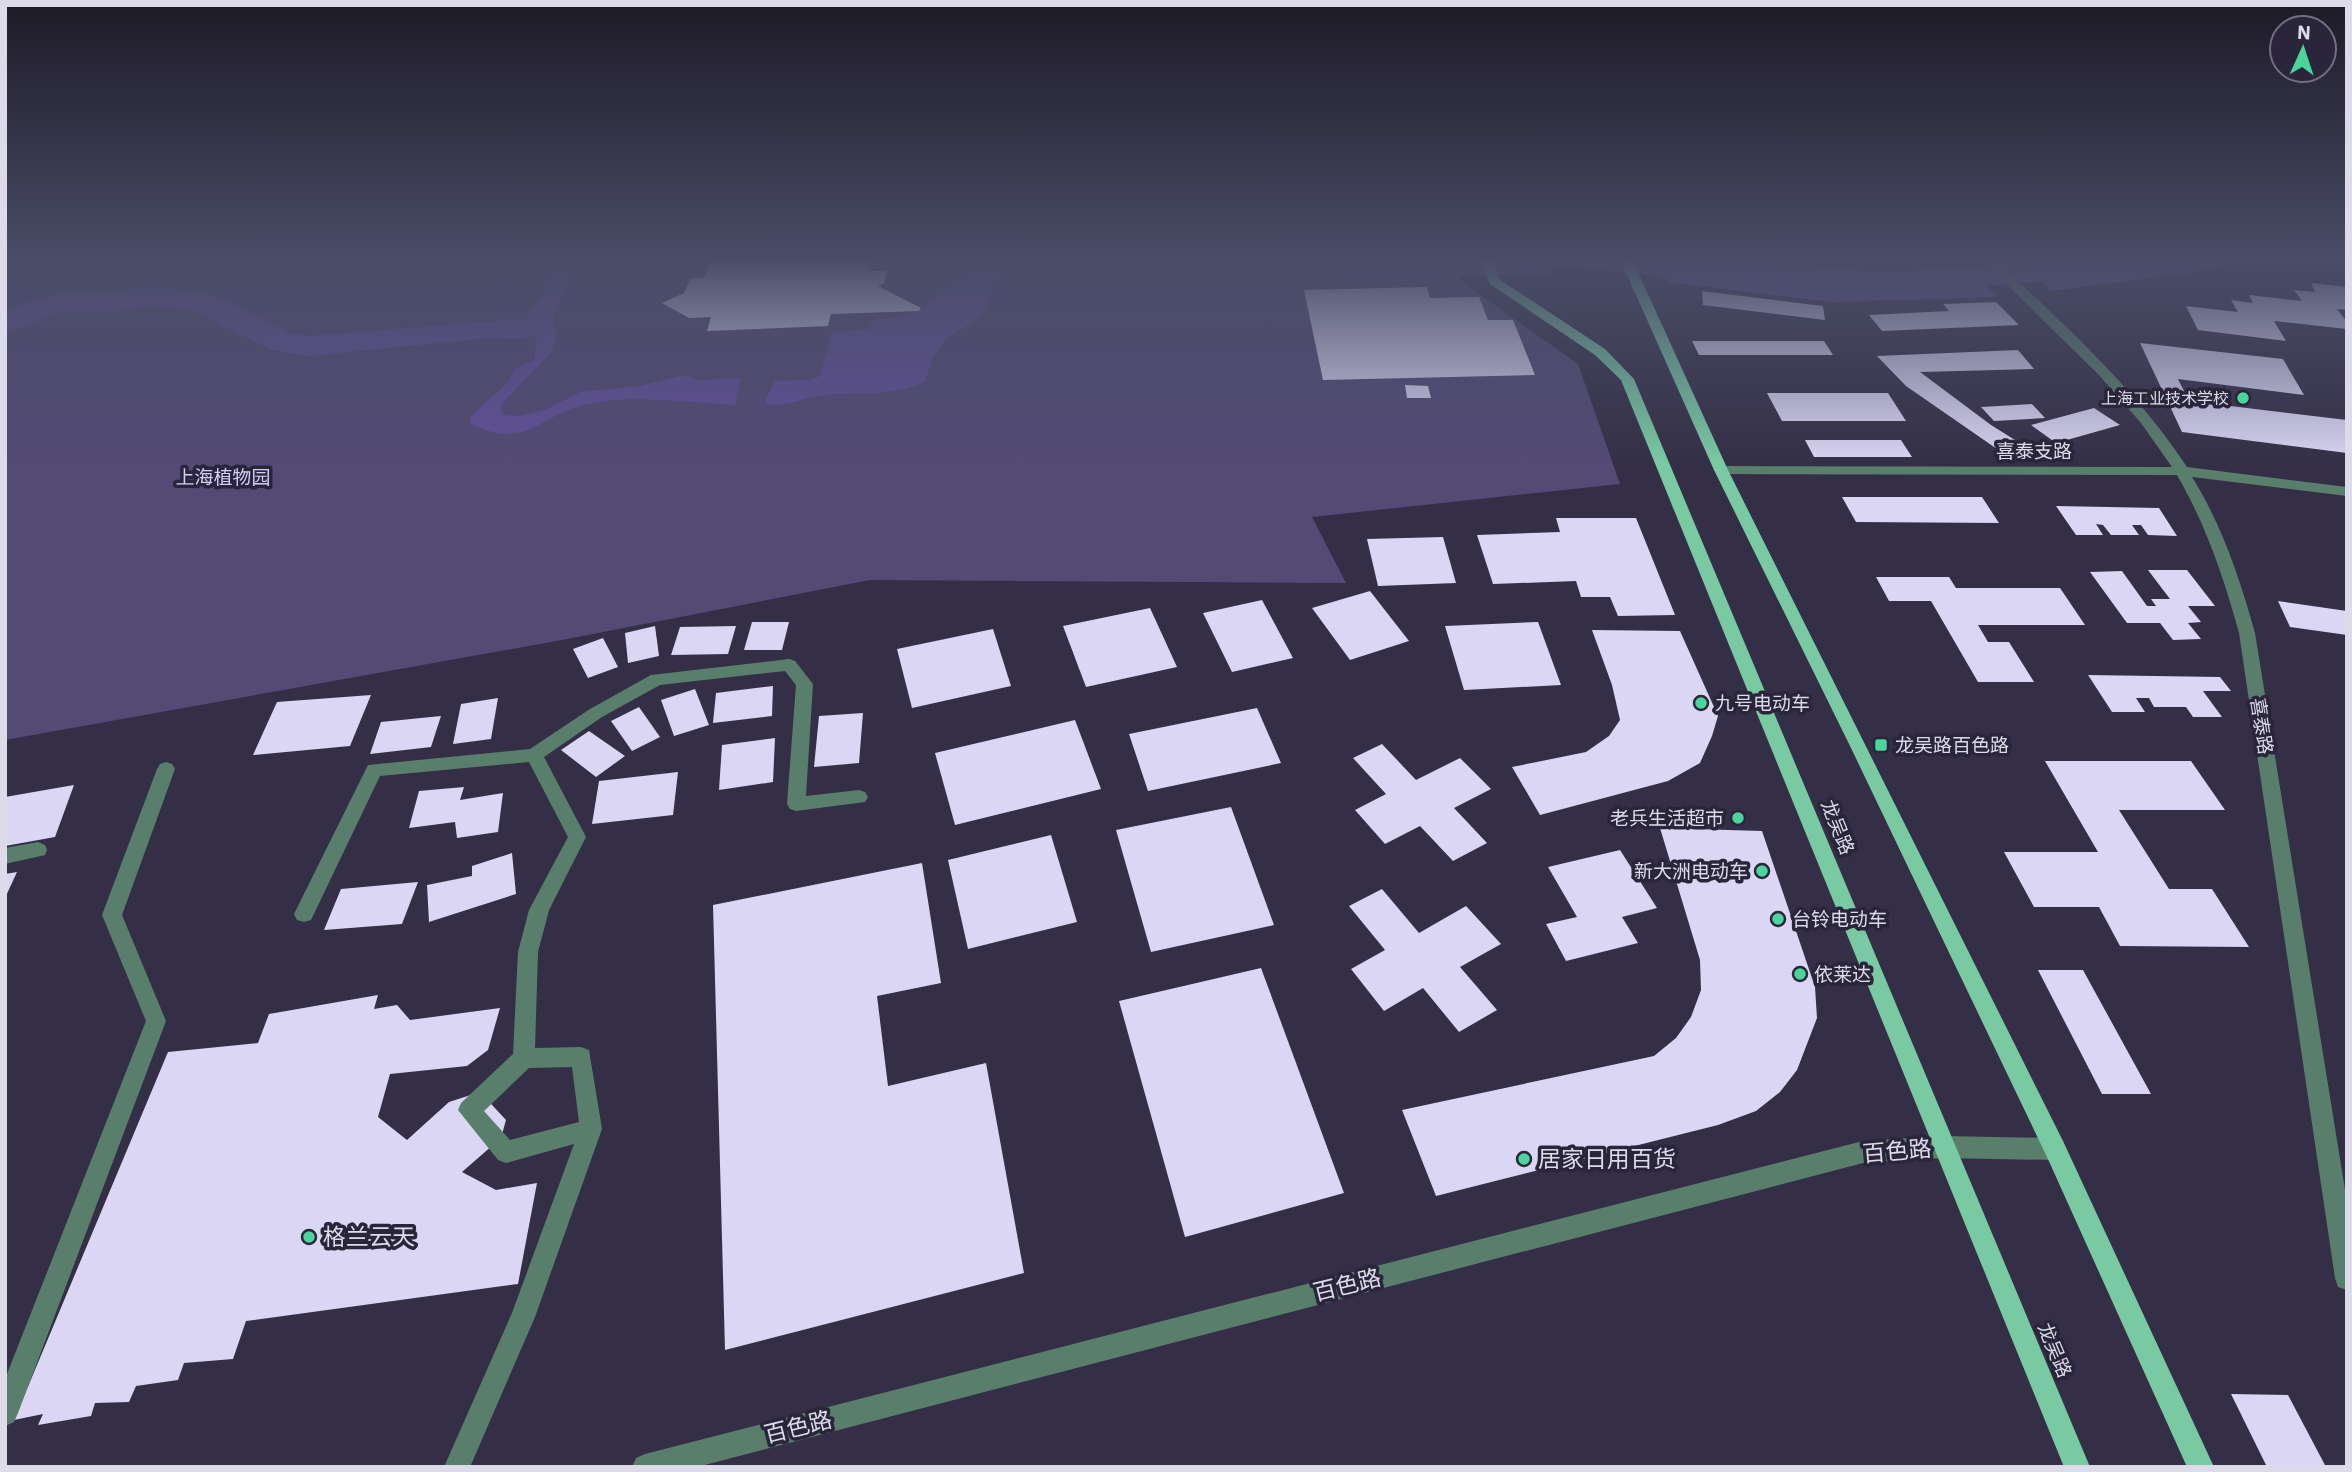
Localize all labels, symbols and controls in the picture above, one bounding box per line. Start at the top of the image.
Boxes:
north arrow [2268,14,2338,84]
text: N [2296,20,2311,44]
place label: 上海工业技术学校 [2101,388,2229,408]
marker: 上海工业技术学校 [2235,390,2251,406]
street label: 喜泰支路 [1996,439,2072,463]
park label: 上海植物园 [175,465,271,489]
place label: 九号电动车 [1715,691,1810,715]
marker: 九号电动车 [1693,695,1709,711]
street label: 喜泰路 [2246,696,2278,756]
place label: 龙吴路百色路 [1895,733,2009,757]
marker: 龙吴路百色路 [1873,737,1889,753]
street label: 龙吴路 [1816,796,1860,858]
place label: 老兵生活超市 [1610,806,1724,830]
marker: 老兵生活超市 [1730,810,1746,826]
place label: 新大洲电动车 [1634,859,1748,883]
marker: 新大洲电动车 [1754,863,1770,879]
place label: 台铃电动车 [1792,907,1887,931]
marker: 台铃电动车 [1770,911,1786,927]
place label: 依莱达 [1814,962,1871,986]
marker: 依莱达 [1792,966,1808,982]
street label: 百色路 [1861,1132,1933,1168]
place label: 居家日用百货 [1538,1143,1676,1173]
marker: 居家日用百货 [1516,1151,1532,1167]
place label: 格兰云天 [323,1221,415,1251]
marker: 格兰云天 [301,1229,317,1245]
street label: 百色路 [1310,1261,1384,1307]
street label: 龙吴路 [2033,1319,2077,1381]
street label: 百色路 [761,1403,835,1449]

